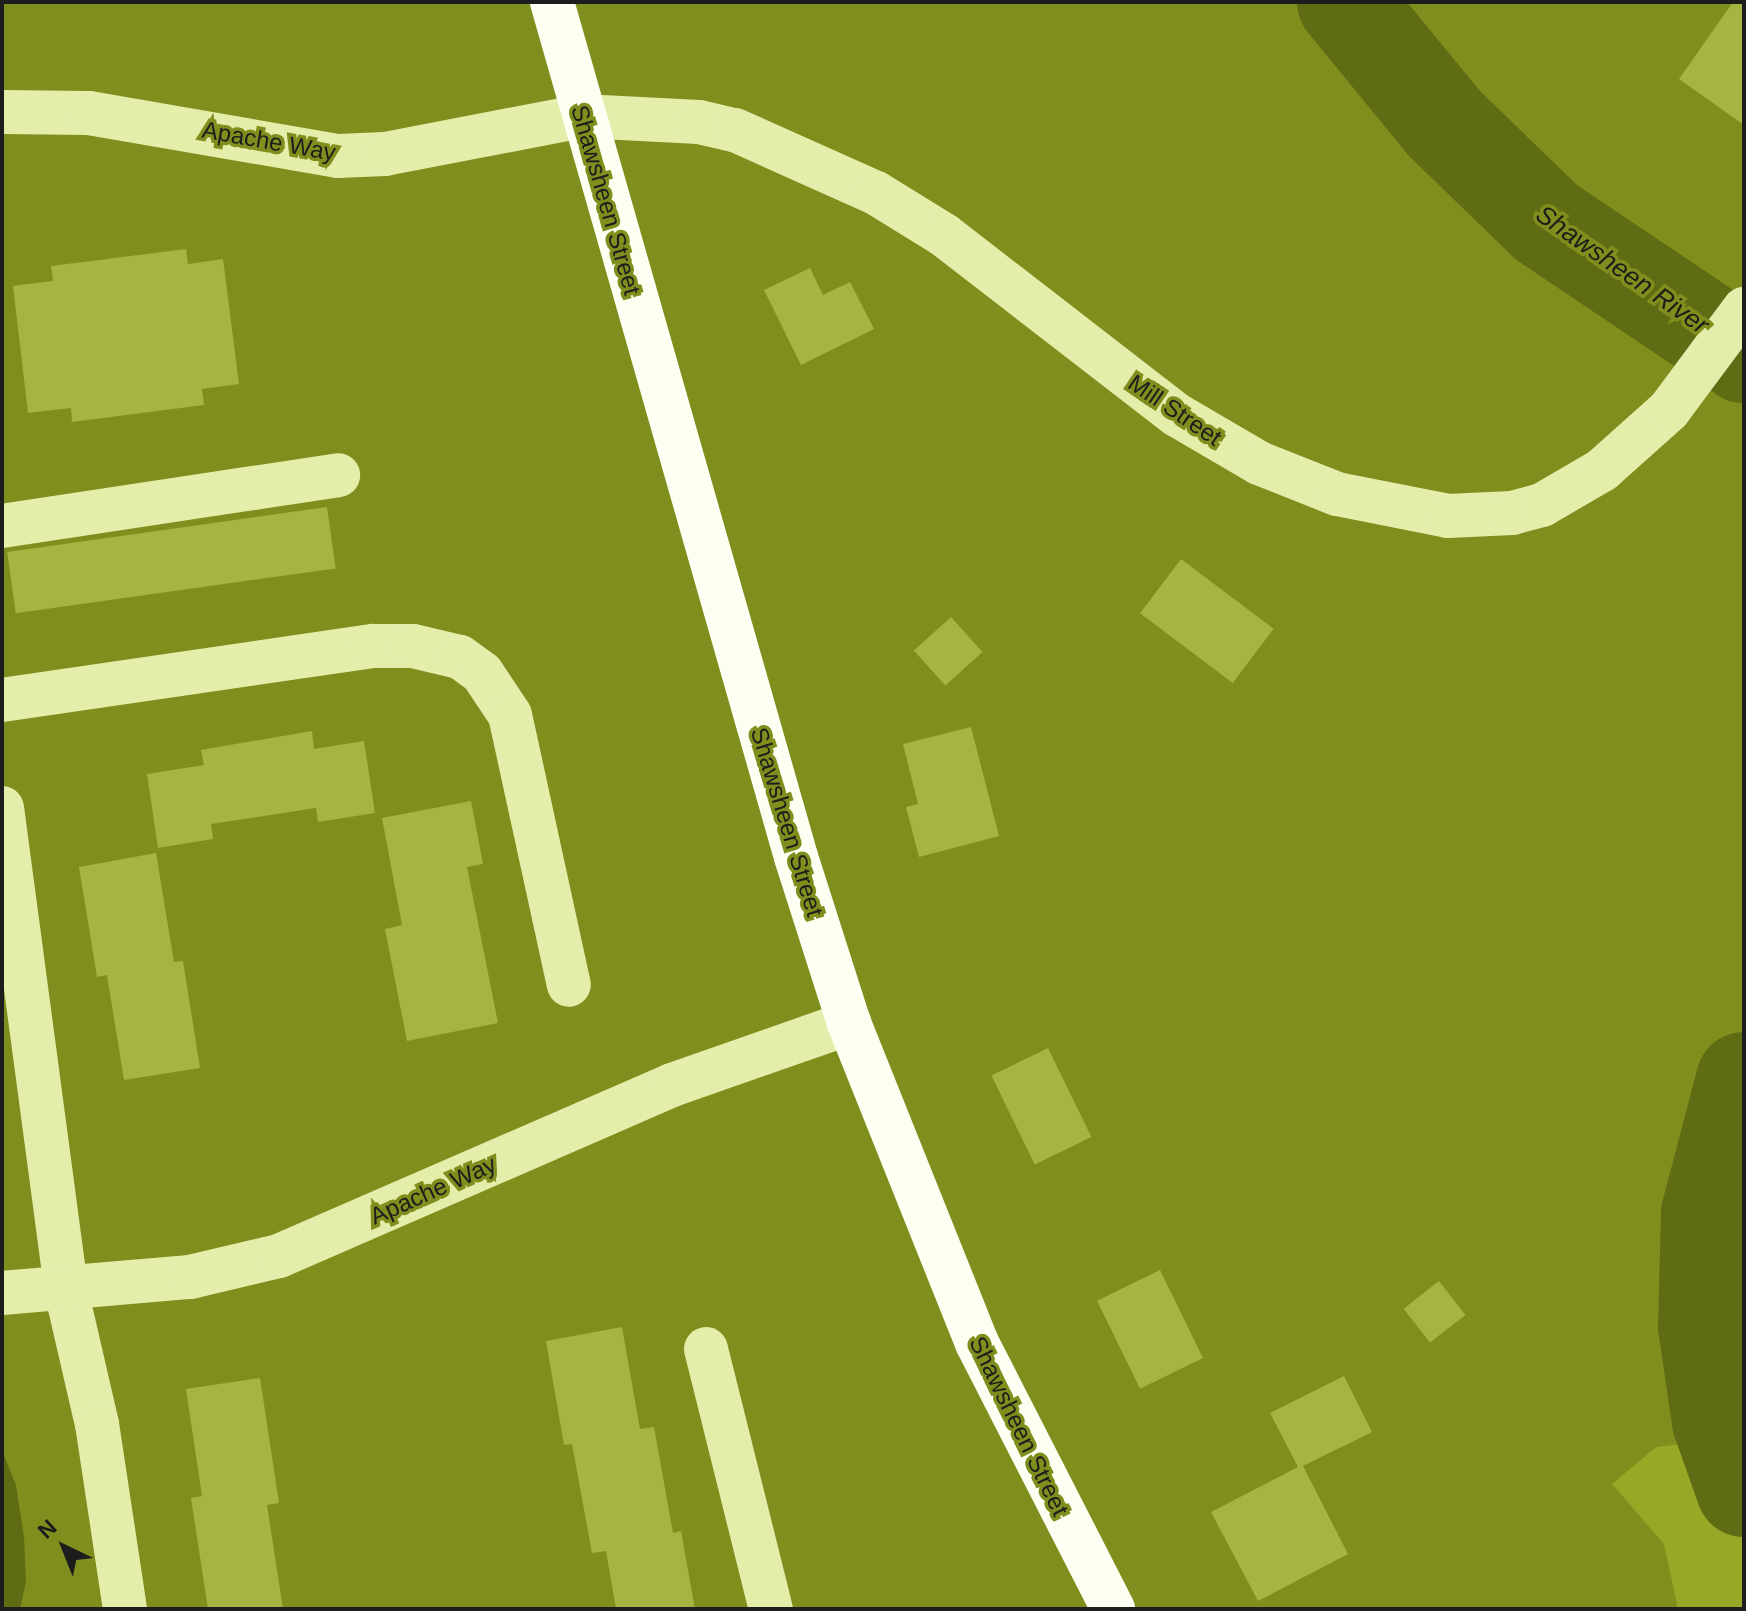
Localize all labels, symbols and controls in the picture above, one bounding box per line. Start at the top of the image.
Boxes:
street label: Shawsheen Street [565,102,647,298]
street label: Apache Way [200,115,338,167]
water label: Shawsheen River [1530,199,1714,341]
street label: Mill Street [1123,368,1227,452]
street label: Shawsheen Street [745,724,829,920]
street label: Apache Way [365,1149,501,1231]
street label: Shawsheen Street [963,1332,1075,1520]
north arrow [24,1507,104,1587]
text: N [33,1515,62,1544]

